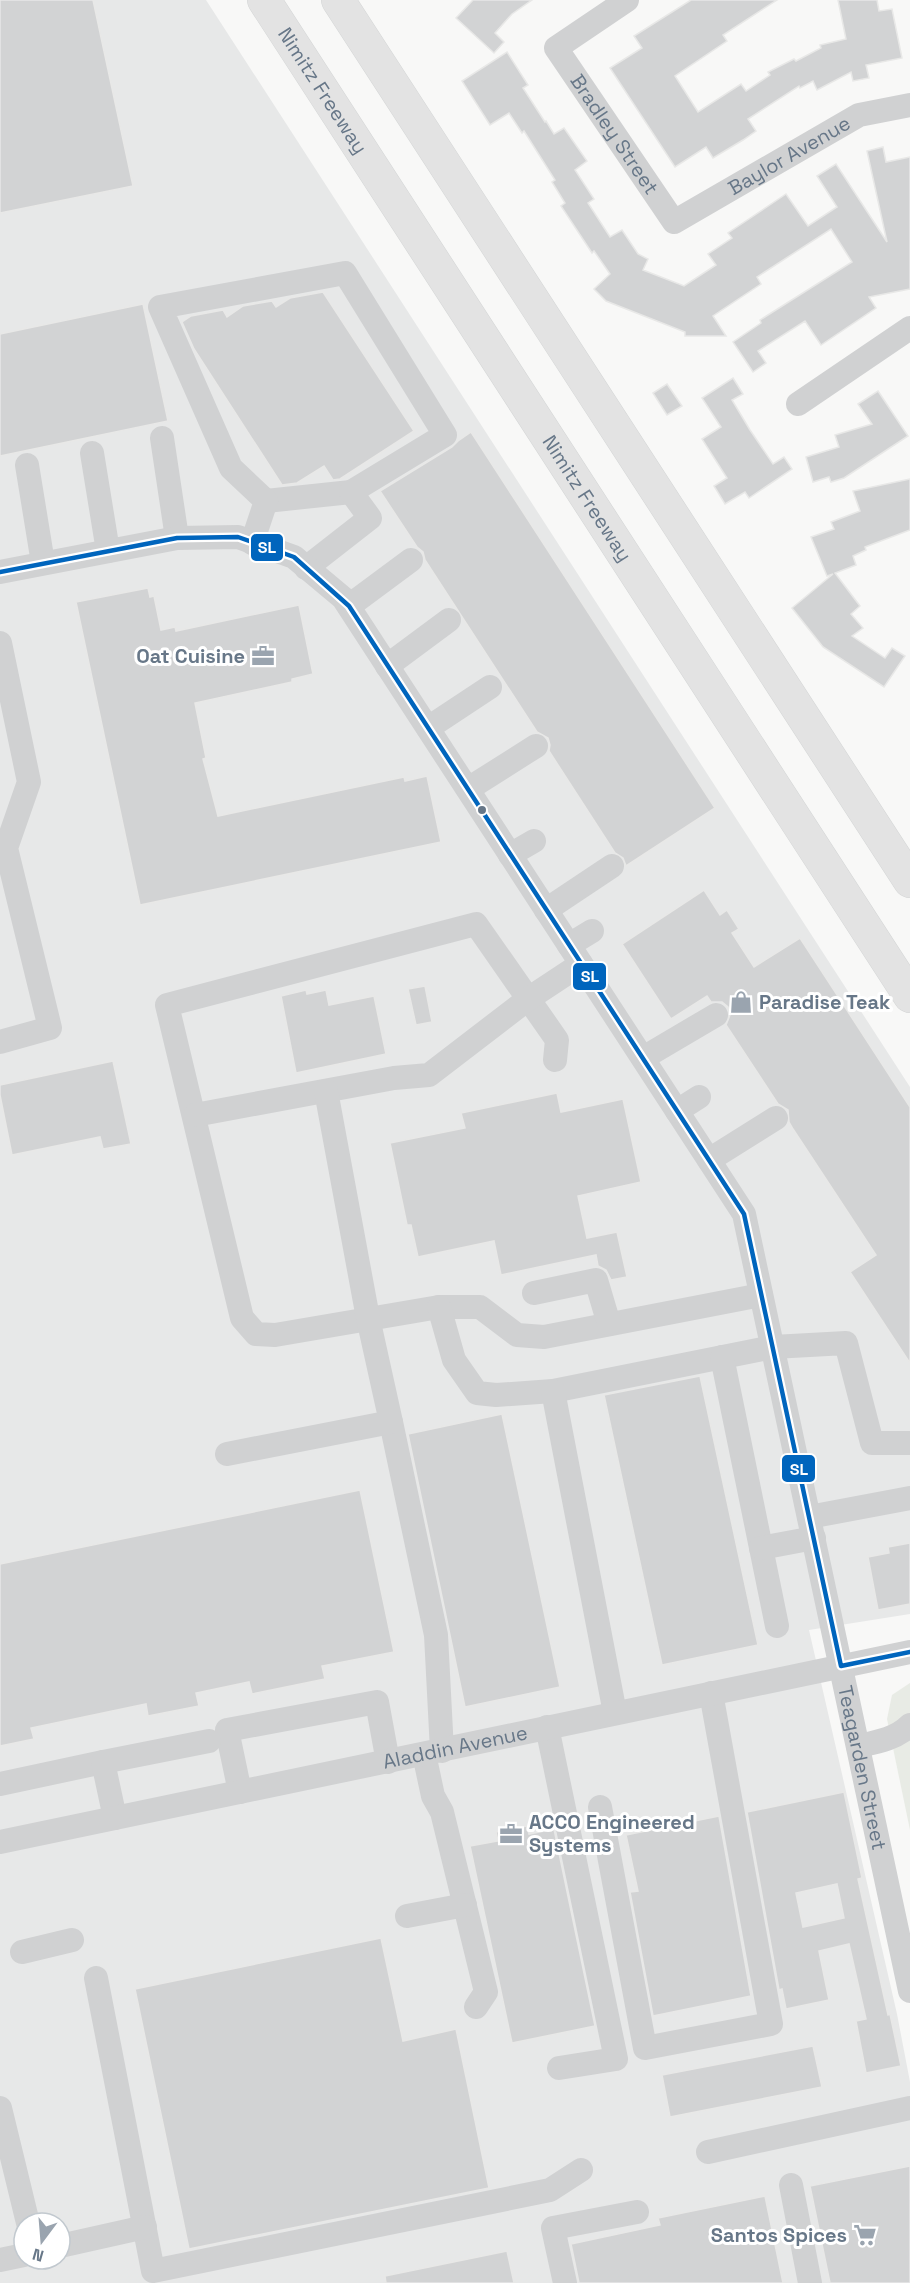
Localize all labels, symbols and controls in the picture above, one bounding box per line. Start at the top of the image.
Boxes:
street label: Nimitz Freeway [272,22,373,159]
street label: Bradley Street [565,69,665,199]
street label: Baylor Avenue [723,110,855,201]
street label: Nimitz Freeway [537,430,638,567]
line badge: SL [250,533,284,562]
text: SL [258,537,277,558]
place label: Oat Cuisine [136,643,245,669]
office icon: Oat Cuisine [250,643,276,669]
unlabelled marker [476,804,488,816]
line badge: SL [572,962,607,991]
text: SL [581,966,600,987]
shop icon: Paradise Teak [728,989,754,1015]
place label: Paradise Teak [759,989,890,1015]
line badge: SL [781,1454,816,1483]
text: SL [790,1459,809,1480]
street label: Teagarden Street [832,1683,893,1853]
street label: Aladdin Avenue [380,1719,530,1775]
place label: ACCO Engineered Systems [529,1809,695,1858]
office icon: ACCO Engineered Systems [498,1821,524,1847]
north arrow [12,2211,72,2271]
place label: Santos Spices [711,2222,847,2248]
supermarket icon: Santos Spices [852,2222,878,2248]
text: N [30,2243,46,2267]

